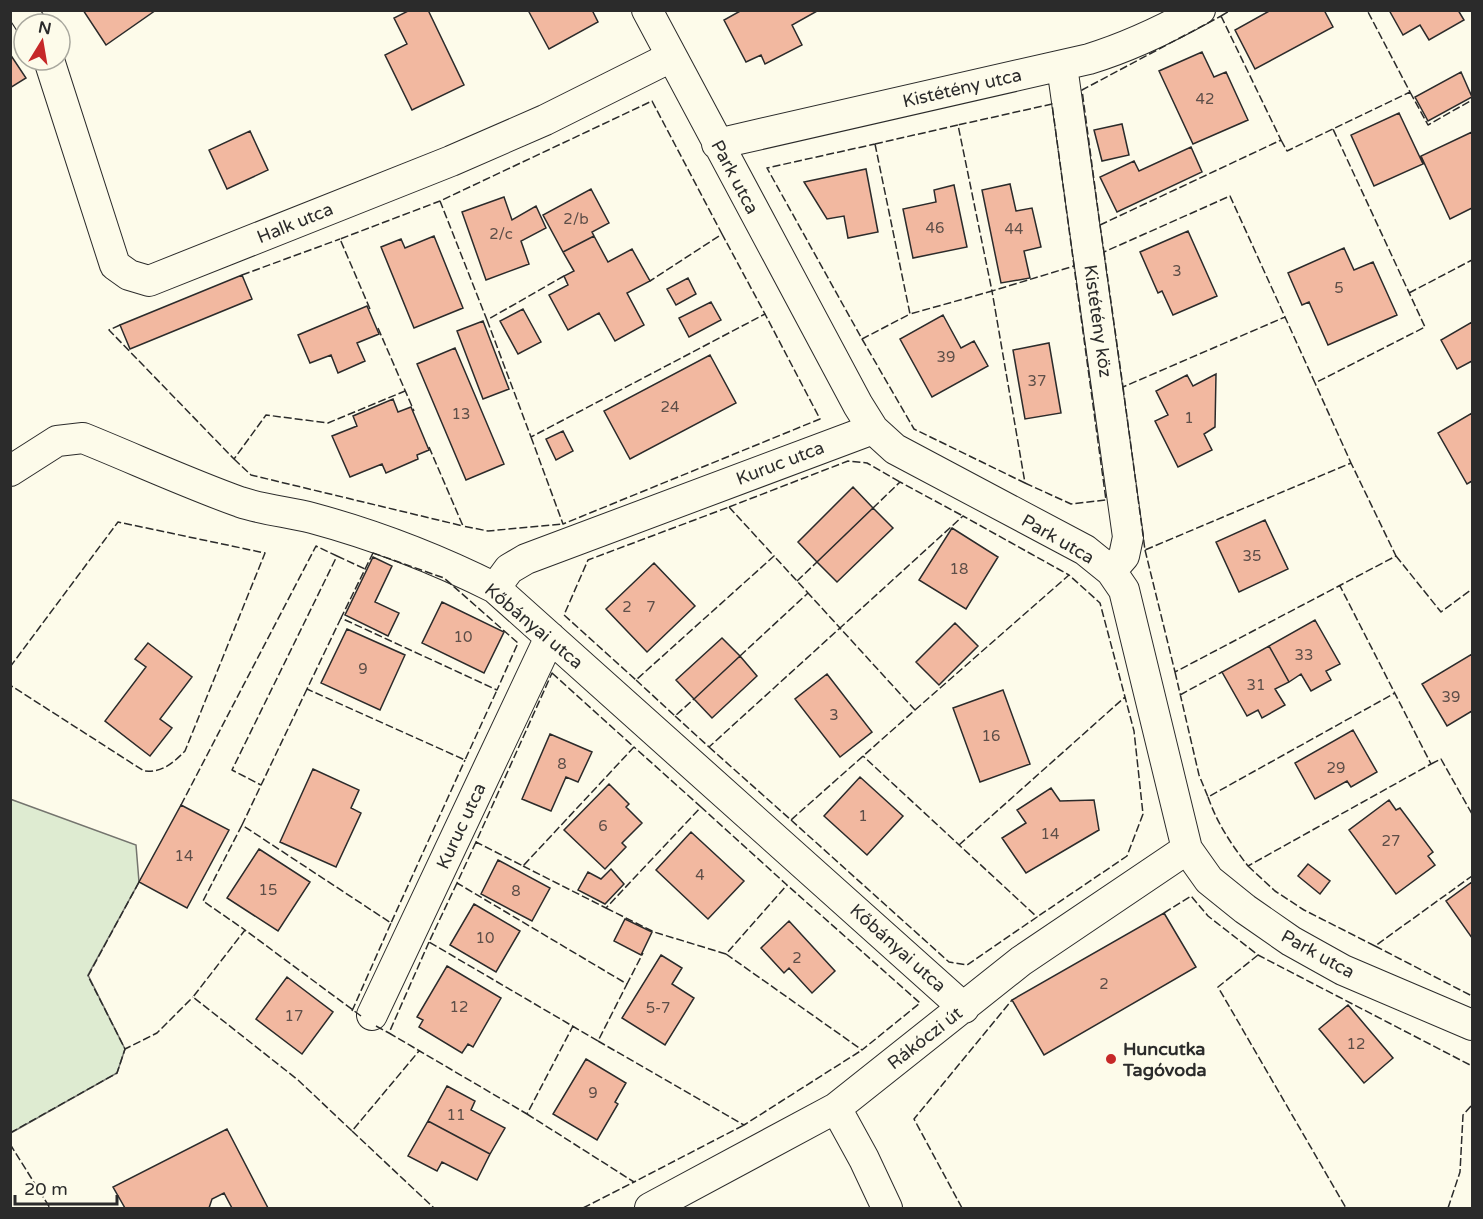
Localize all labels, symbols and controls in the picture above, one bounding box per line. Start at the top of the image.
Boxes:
north arrow [12,12,72,72]
text: N [36,17,53,39]
street label: Kistétény utca [900,64,1024,112]
house number: 42 [1196,90,1214,108]
street label: Park utca [706,136,764,218]
street label: Halk utca [254,198,336,248]
house number: 2/b [563,210,589,228]
house number: 46 [926,219,944,237]
house number: 44 [1005,220,1023,238]
house number: 2/c [489,225,513,243]
house number: 3 [1172,262,1182,280]
street label: Kistétény köz [1079,263,1117,379]
house number: 5 [1334,279,1344,297]
house number: 39 [937,348,955,366]
house number: 37 [1028,372,1046,390]
house number: 24 [661,398,679,416]
house number: 13 [452,405,470,423]
house number: 1 [1184,409,1194,427]
street label: Kuruc utca [733,436,827,490]
street label: Park utca [1018,509,1098,569]
house number: 35 [1243,547,1261,565]
house number: 18 [950,560,968,578]
street label: Kőbányai utca [480,579,588,673]
house number: 2 [622,598,632,616]
house number: 7 [646,598,656,616]
house number: 10 [454,628,472,646]
house number: 33 [1295,646,1313,664]
house number: 9 [358,660,368,678]
house number: 31 [1247,676,1265,694]
house number: 39 [1442,688,1460,706]
house number: 3 [829,706,839,724]
house number: 16 [982,727,1000,745]
house number: 8 [557,755,567,773]
house number: 29 [1327,759,1345,777]
street label: Kuruc utca [431,779,491,873]
house number: 1 [858,807,868,825]
house number: 6 [598,817,608,835]
house number: 14 [1041,825,1059,843]
house number: 27 [1382,832,1400,850]
house number: 14 [175,847,193,865]
house number: 4 [695,866,705,884]
house number: 15 [259,881,277,899]
house number: 8 [511,882,521,900]
street label: Kőbányai utca [845,899,951,997]
street label: Park utca [1277,925,1359,983]
house number: 10 [476,929,494,947]
house number: 2 [792,949,802,967]
house number: 2 [1099,975,1109,993]
house number: 12 [450,998,468,1016]
house number: 5-7 [646,999,670,1017]
street label: Rákóczi út [883,1002,967,1074]
house number: 17 [285,1007,303,1025]
house number: 12 [1347,1035,1365,1053]
place label: Huncutka Tagóvoda [1122,1038,1207,1081]
marker: Huncutka Tagóvoda [1104,1052,1118,1066]
house number: 9 [588,1084,598,1102]
house number: 11 [447,1106,465,1124]
scale bar [15,1168,117,1206]
text: 20 m [24,1178,68,1200]

